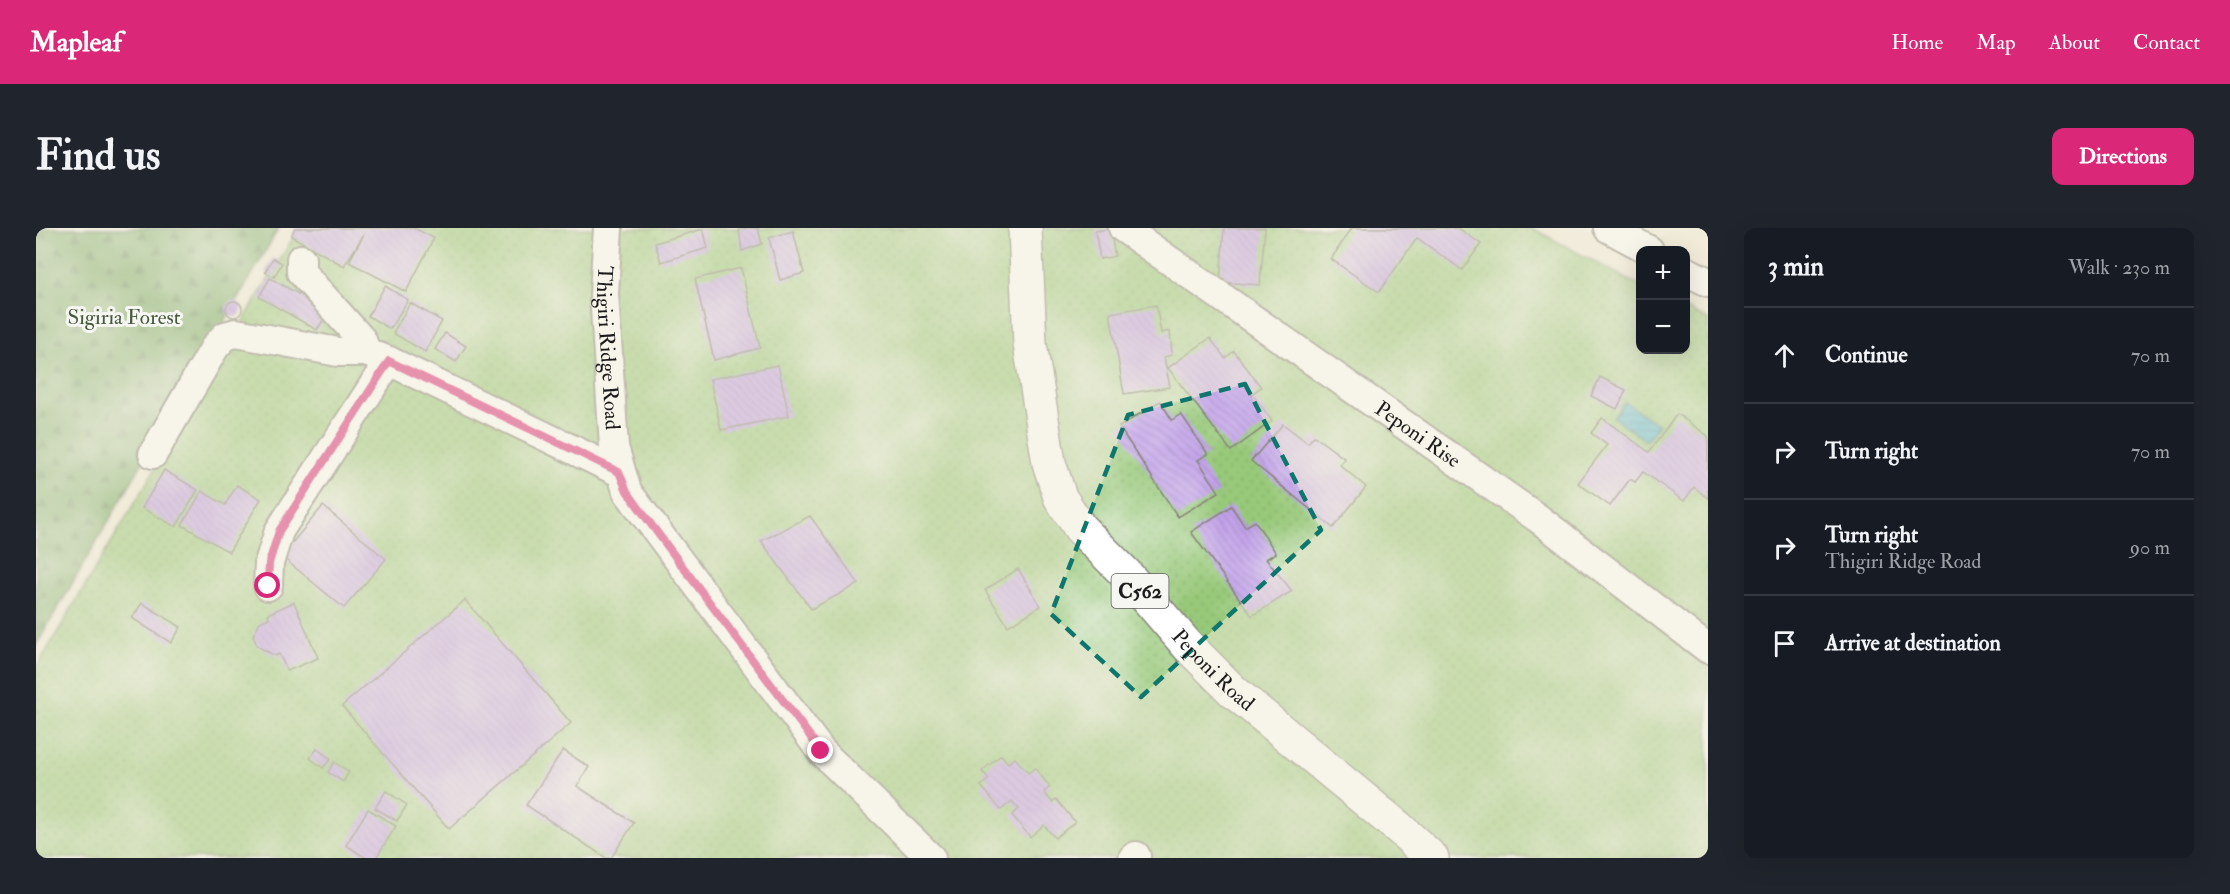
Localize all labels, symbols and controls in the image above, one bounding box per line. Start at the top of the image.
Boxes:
text: Mapleaf [30,25,122,60]
text: Home [1891,29,1943,56]
text: Map [1976,29,2016,56]
text: About [2049,29,2100,56]
text: Contact [2133,29,2200,56]
button: Directions [2052,128,2194,185]
text: Find us [36,130,160,182]
map controls [1636,246,1690,354]
button: + [1636,246,1690,300]
text: 3 min [1768,251,1824,283]
text: Walk · 230 m [2068,255,2170,280]
street label: Thigiri Ridge Road [590,265,626,431]
button: − [1636,300,1690,354]
park label: Sigiria Forest [68,304,181,331]
icon: ahead [1768,339,1801,372]
text: Continue [1825,341,1908,369]
text: 70 m [2131,343,2170,368]
street label: Peponi Rise [1370,395,1466,474]
icon: right [1768,435,1801,468]
text: Turn right [1825,437,1918,465]
text: 70 m [2131,439,2170,464]
text: Turn right [1825,521,1918,549]
icon: right [1768,531,1801,564]
text: 90 m [2130,535,2170,560]
text: Thigiri Ridge Road [1825,549,1981,574]
route start [254,572,280,598]
road number: C562 [1112,574,1168,608]
street label: Peponi Road [1165,624,1260,718]
icon: arrive [1768,627,1801,660]
text: Arrive at destination [1825,629,2001,657]
route end [807,737,833,763]

